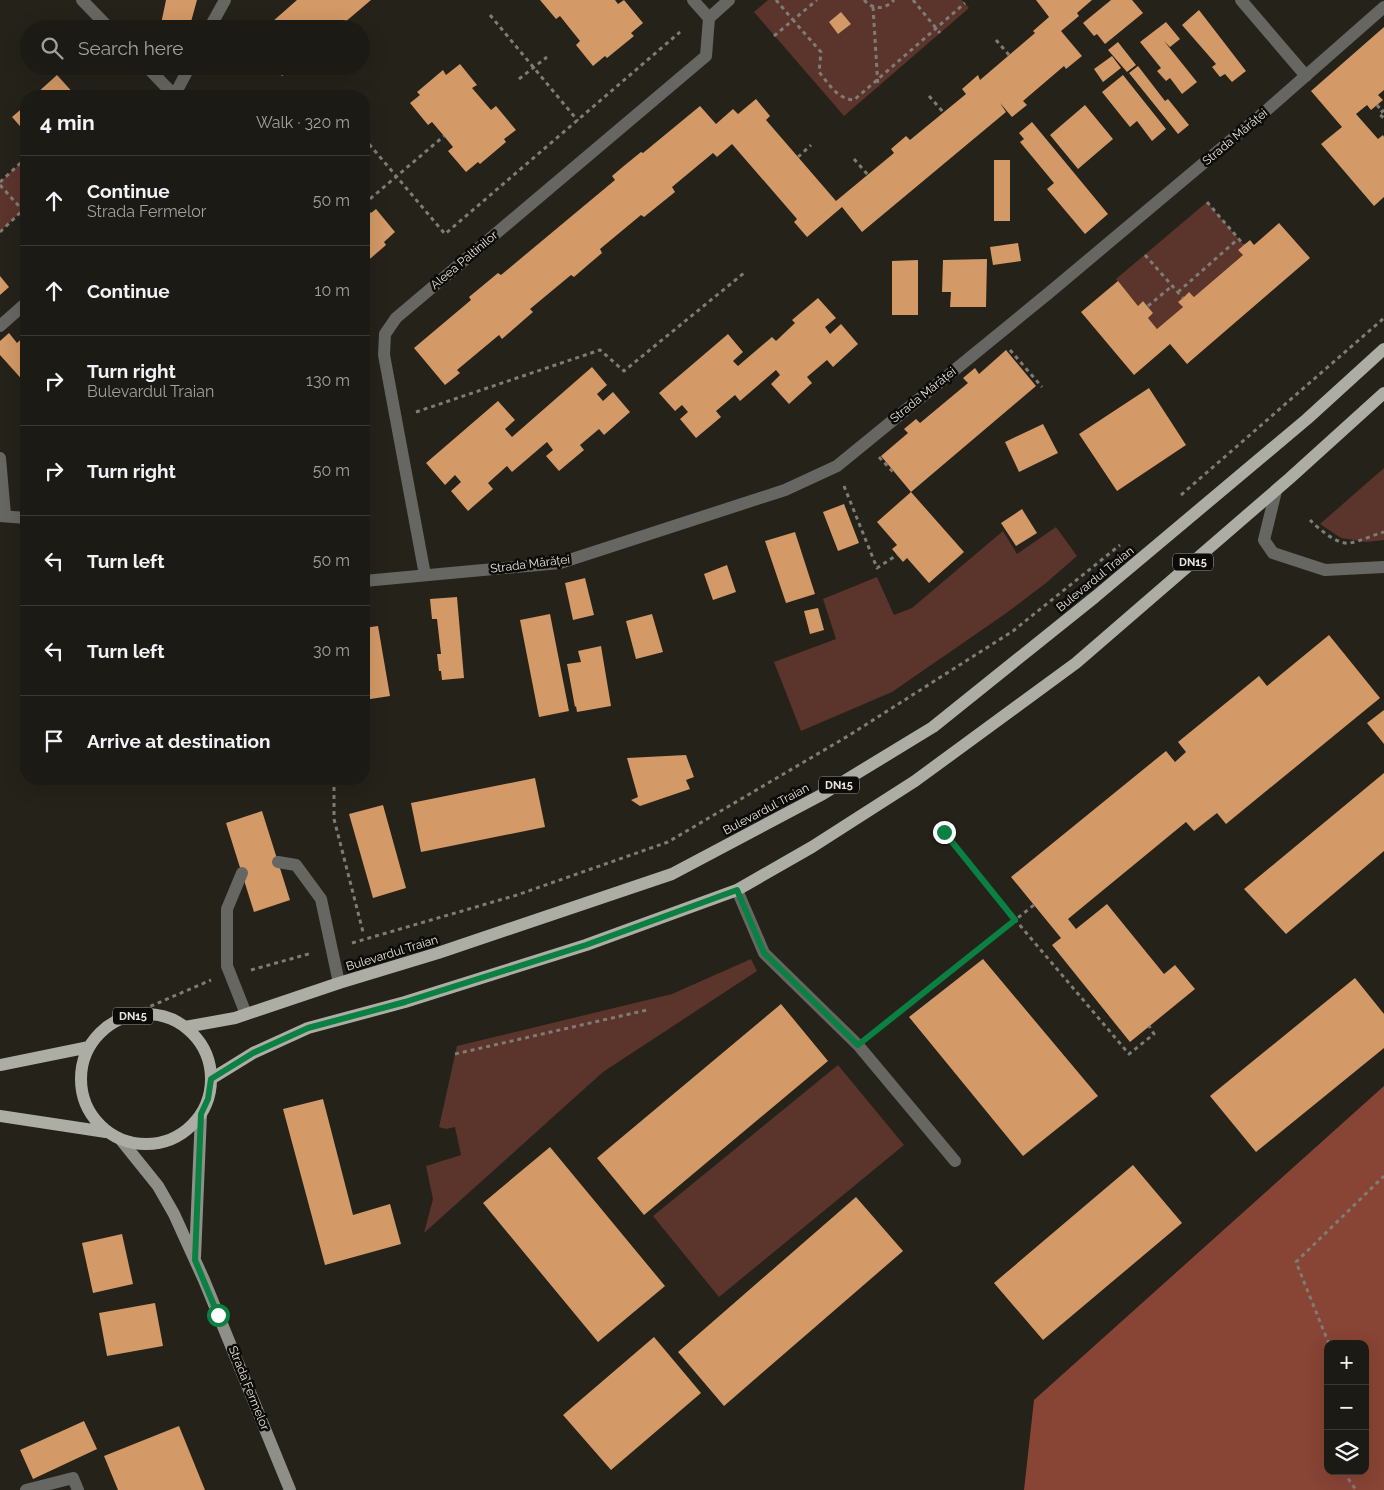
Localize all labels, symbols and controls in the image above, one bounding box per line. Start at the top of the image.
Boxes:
search box [20,20,370,75]
icon: search [38,34,66,62]
text: Search here [78,37,184,59]
street label: Strada Mărăței [1200,106,1270,168]
text: 4 min [40,110,95,135]
text: Walk · 320 m [256,113,350,132]
text: Continue [87,180,170,202]
icon: ahead [40,187,68,215]
text: 50 m [313,191,350,210]
text: Strada Fermelor [87,202,206,221]
street label: Aleea Paltinilor [428,227,501,292]
icon: ahead [40,277,68,305]
text: Continue [87,280,170,302]
text: 10 m [315,281,350,300]
text: Turn right [87,360,176,382]
street label: Strada Mărăței [887,364,959,426]
icon: right [40,367,68,395]
text: 130 m [306,371,350,390]
text: Bulevardul Traian [87,382,214,401]
icon: right [40,457,68,485]
text: Turn right [87,460,176,482]
text: 50 m [313,461,350,480]
street label: Bulevardul Traian [1054,544,1136,614]
icon: left [40,547,68,575]
text: Turn left [87,550,164,572]
text: 50 m [313,551,350,570]
street label: Strada Mărăței [489,552,571,576]
road number: DN15 [1173,554,1213,570]
icon: left [40,637,68,665]
text: Turn left [87,640,164,662]
text: 30 m [313,641,350,660]
icon: arrive [40,727,68,755]
text: Arrive at destination [87,730,271,752]
road number: DN15 [819,776,859,794]
street label: Bulevardul Traian [721,780,811,838]
route end [933,821,956,844]
street label: Bulevardul Traian [344,932,440,974]
road number: DN15 [113,1008,153,1024]
route start [207,1304,230,1327]
map controls [1324,1340,1369,1475]
button: + [1324,1340,1369,1385]
street label: Strada Fermelor [226,1344,273,1433]
button: − [1324,1385,1369,1430]
button: layers [1324,1430,1369,1475]

